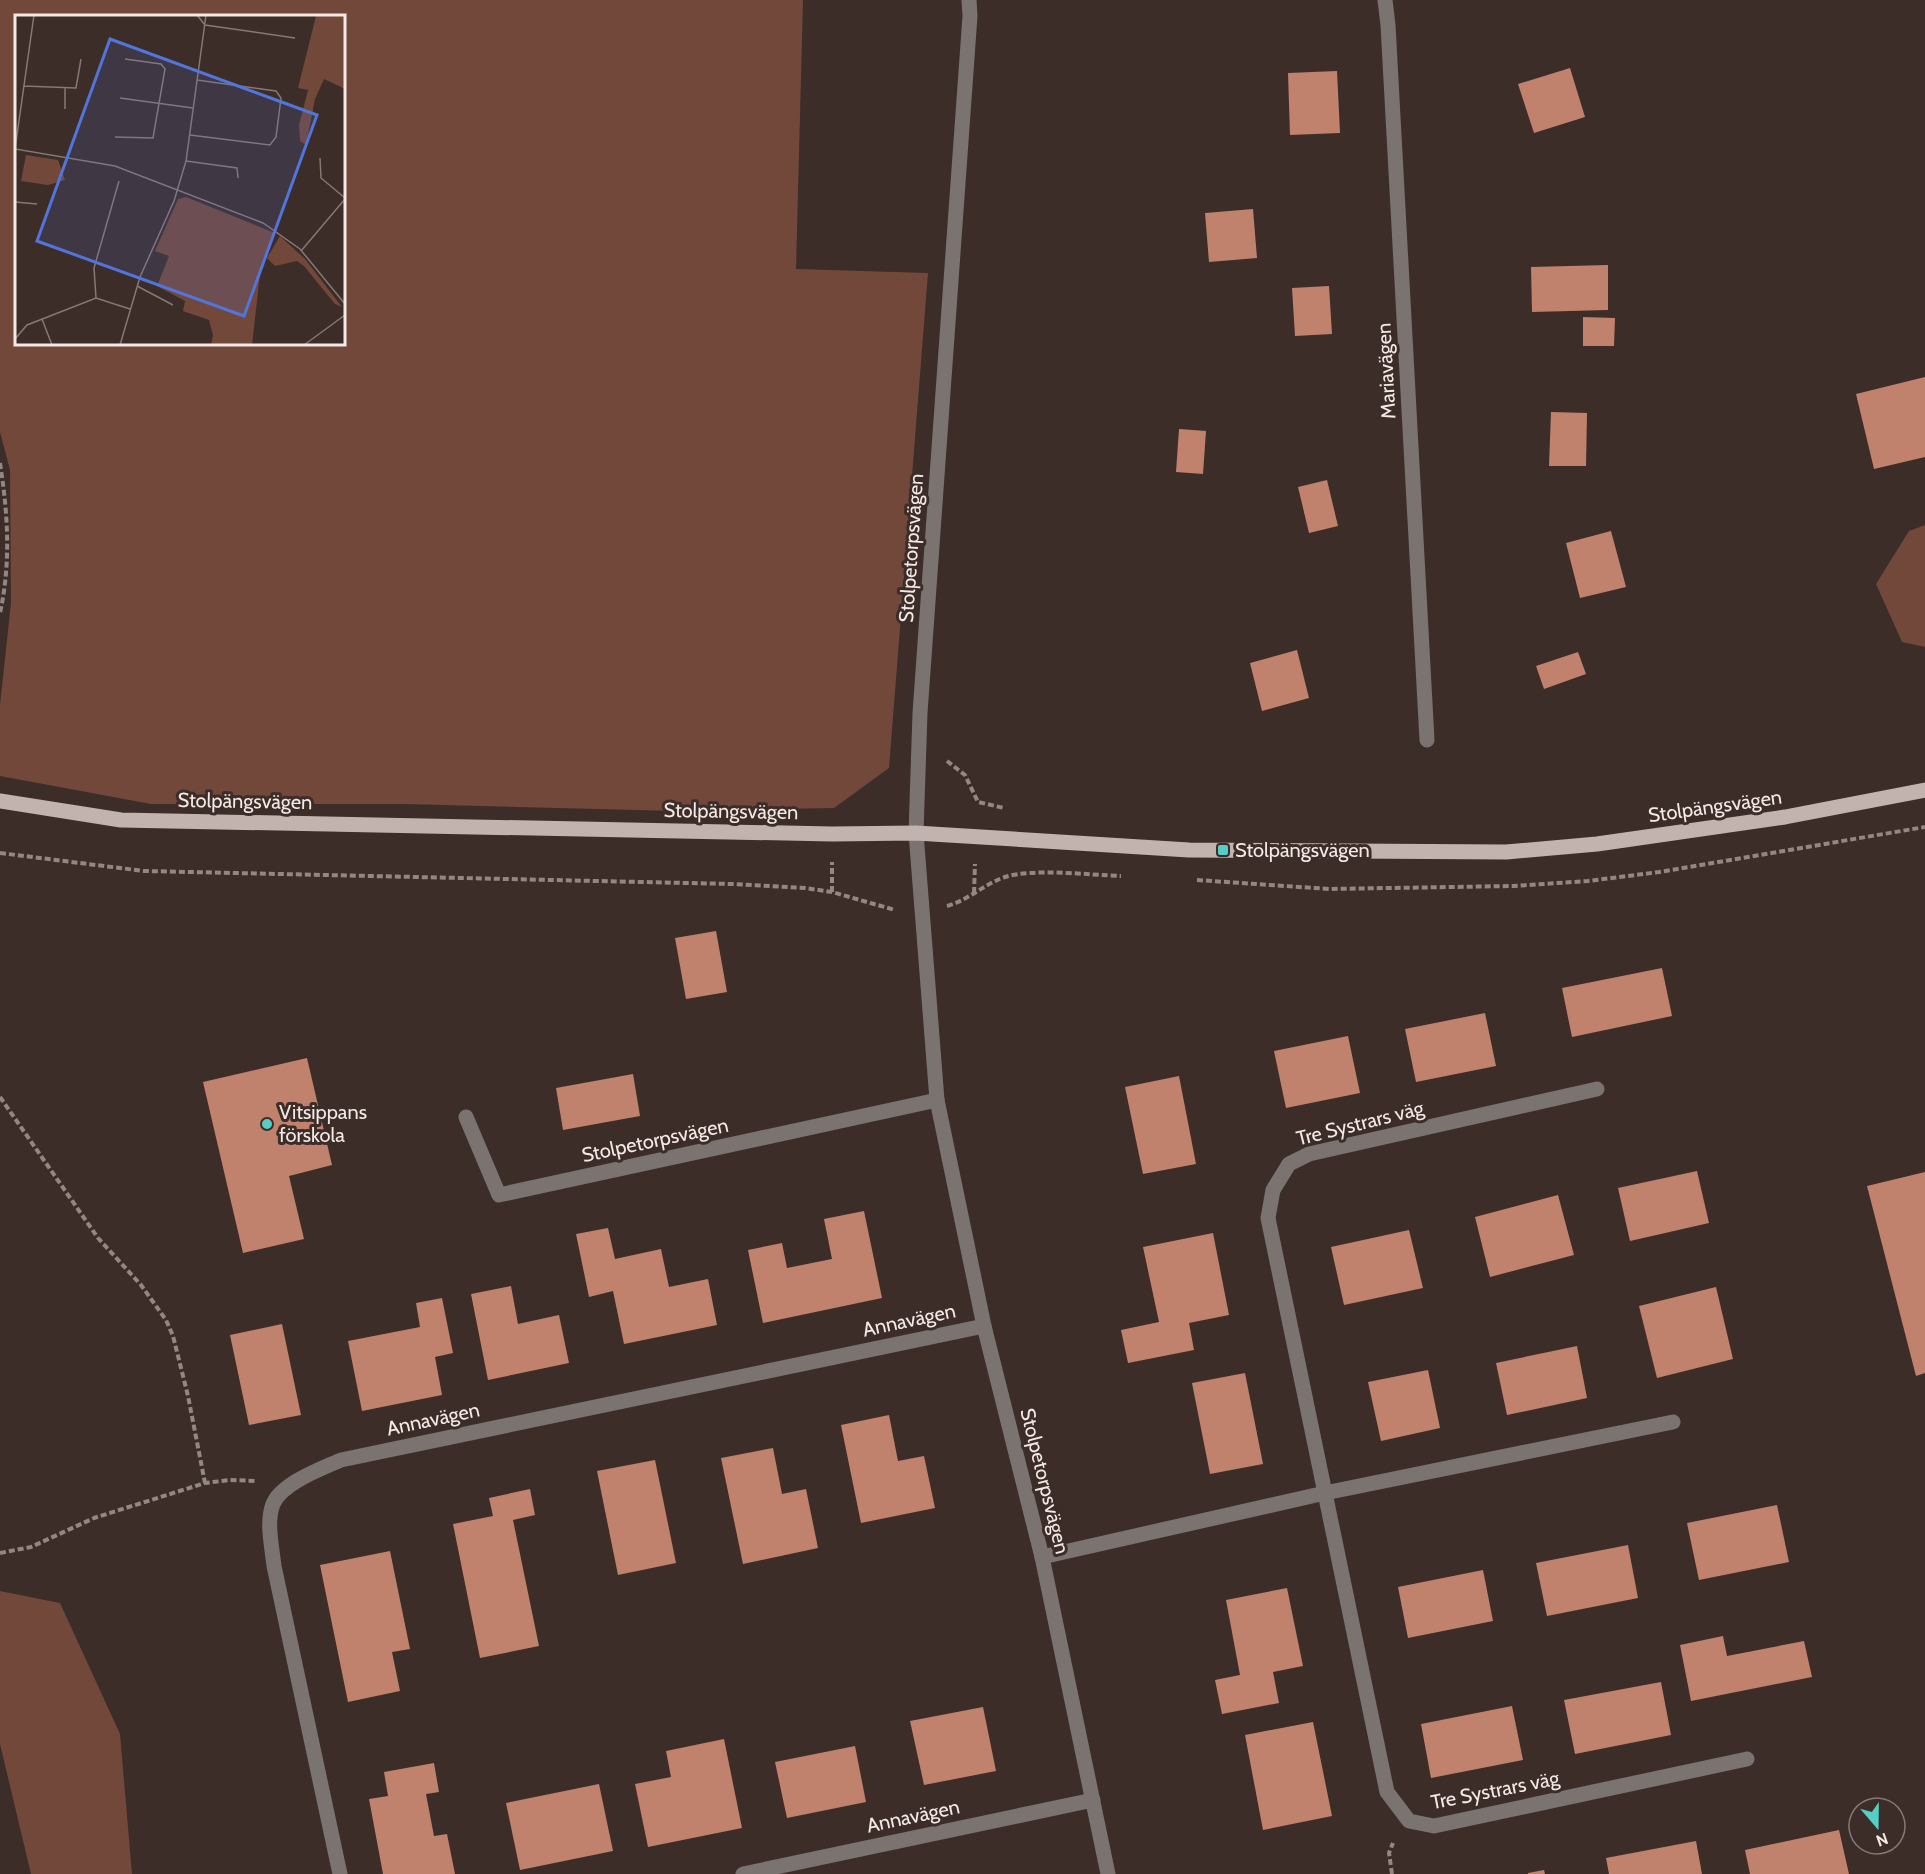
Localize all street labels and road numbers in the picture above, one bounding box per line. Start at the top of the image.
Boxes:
street label: Mariavägen [1371,322,1401,420]
street label: Stolpetorpsvägen [894,473,928,623]
street label: Stolpängsvägen [1647,785,1783,827]
street label: Stolpängsvägen [177,788,313,814]
street label: Stolpängsvägen [663,798,799,824]
street label: Tre Systrars väg [1294,1095,1427,1150]
street label: Stolpetorpsvägen [580,1113,730,1167]
street label: Annavägen [860,1298,958,1342]
street label: Annavägen [384,1397,482,1441]
street label: Stolpetorpsvägen [1015,1406,1075,1556]
street label: Tre Systrars väg [1429,1766,1562,1814]
street label: Annavägen [864,1794,962,1838]

